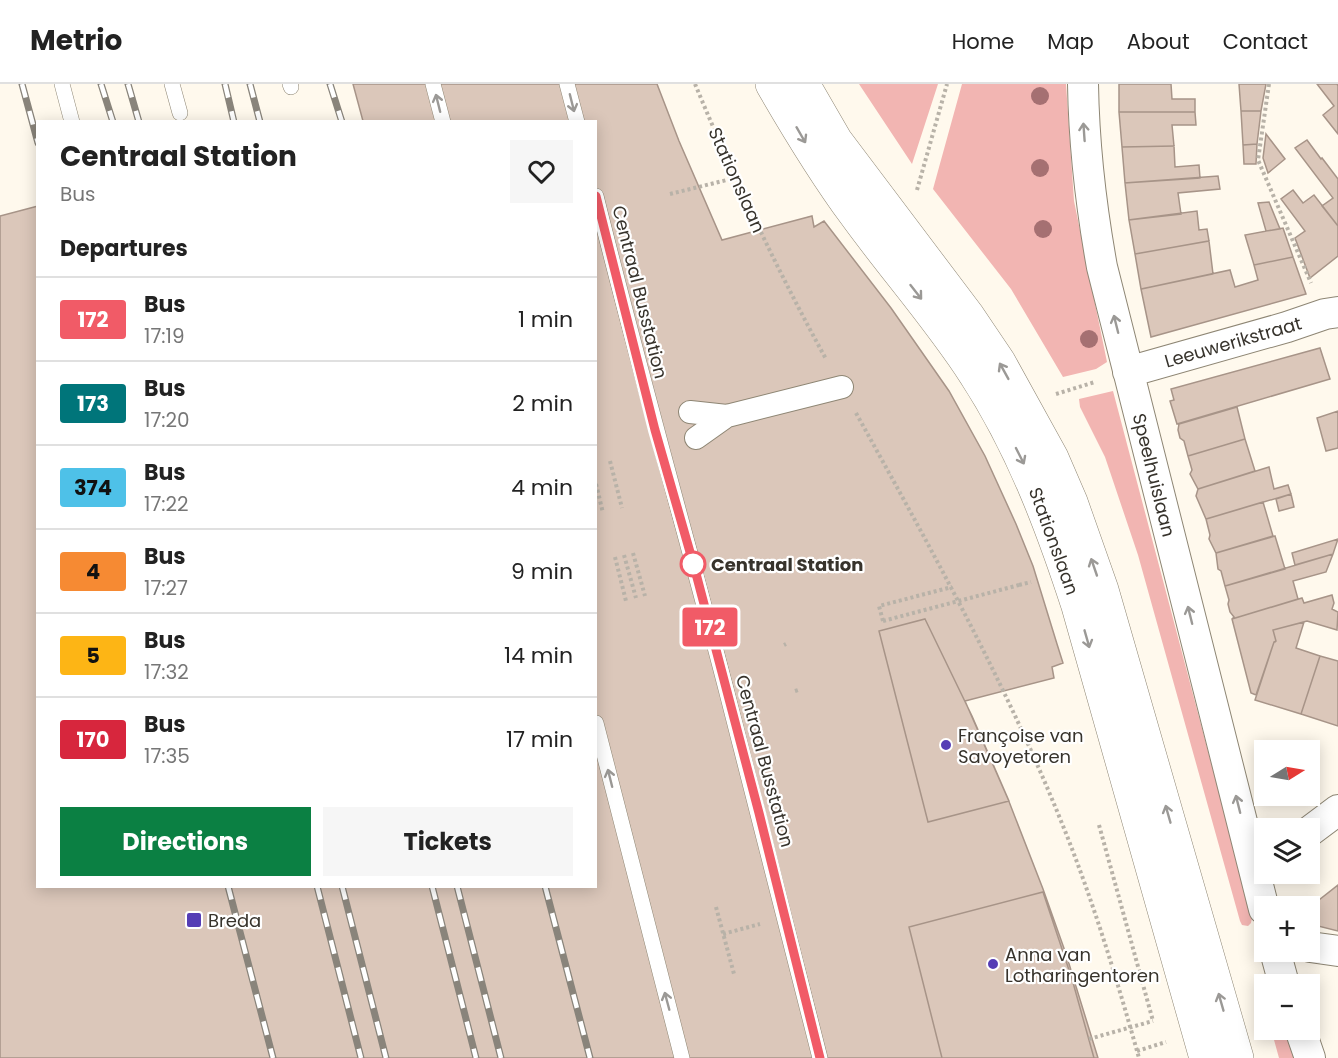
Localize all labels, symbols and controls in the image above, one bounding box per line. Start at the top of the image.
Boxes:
text: Metrio [30,21,122,60]
text: Home [952,27,1014,56]
text: Map [1047,27,1094,56]
text: About [1127,27,1190,56]
text: Contact [1223,27,1308,56]
one-way arrow [567,93,578,112]
one-way arrow [432,94,444,113]
street label: Stationslaan [703,123,771,237]
one-way arrow [1079,123,1090,143]
one-way arrow [796,126,808,143]
text: Centraal Station [60,137,297,176]
button: heart [510,140,573,203]
text: Bus [60,180,96,208]
street label: Centraal Busstation [606,203,674,381]
text: Departures [60,233,188,264]
one-way arrow [909,284,922,300]
text: Bus [144,289,186,320]
text: 1 min [518,304,573,335]
text: 172 [77,305,109,334]
street label: Leeuwerikstraat [1162,310,1304,374]
one-way arrow [1110,315,1122,334]
text: 17:19 [144,322,185,350]
one-way arrow [998,363,1010,380]
text: Bus [144,373,186,404]
text: 2 min [512,388,573,419]
text: 173 [77,389,109,418]
text: 17:20 [144,406,190,434]
street label: Speelhuislaan [1127,411,1181,539]
one-way arrow [1015,447,1027,465]
text: Bus [144,457,186,488]
text: 4 min [511,472,573,503]
text: 374 [74,473,112,502]
street label: Stationslaan [1023,484,1085,598]
text: 17:22 [144,490,189,518]
text: Bus [144,541,186,572]
marker: Centraal Station [680,551,706,577]
place label: Centraal Station [711,552,863,577]
text: 9 min [511,556,573,587]
text: 4 [86,557,100,586]
one-way arrow [1088,558,1099,577]
text: 17:27 [144,574,188,602]
one-way arrow [1183,606,1195,625]
line badge: 172 [676,608,744,646]
text: 172 [694,613,726,642]
text: Bus [144,625,186,656]
one-way arrow [1082,629,1093,648]
text: 14 min [504,640,573,671]
text: 5 [86,641,100,670]
text: 17:32 [144,658,189,686]
street label: Centraal Busstation [730,672,800,850]
text: Bus [144,709,186,740]
place label: Françoise van Savoyetoren [958,723,1084,769]
text: 17 min [506,724,573,755]
text: 170 [77,725,109,754]
marker: Françoise van Savoyetoren [939,738,953,752]
north arrow [1254,740,1320,806]
map controls [1254,740,1320,1040]
text: 17:35 [144,742,190,770]
one-way arrow [603,769,615,788]
one-way arrow [1231,795,1243,814]
one-way arrow [1162,805,1173,824]
button: Directions [60,807,311,876]
button: Tickets [323,807,573,876]
button: layers [1254,818,1320,884]
button: + [1254,896,1320,962]
place label: Breda [208,908,261,933]
marker: Breda [185,911,203,929]
place label: Anna van Lotharingentoren [1005,942,1160,988]
marker: Anna van Lotharingentoren [986,957,1000,971]
button: − [1254,974,1320,1040]
one-way arrow [661,992,672,1011]
one-way arrow [1215,993,1226,1012]

